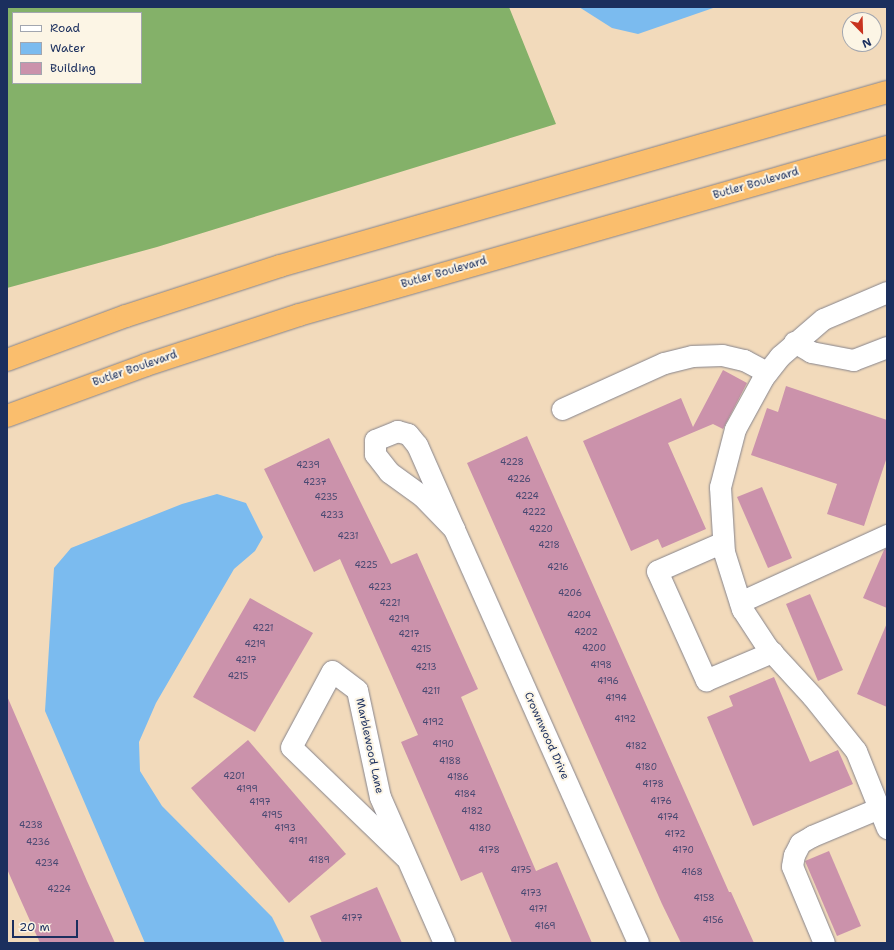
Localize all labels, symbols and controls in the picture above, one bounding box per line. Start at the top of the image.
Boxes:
legend [12,12,142,84]
north arrow [842,12,882,52]
text: Road [50,20,80,36]
text: N [860,34,873,51]
text: Water [50,40,85,56]
text: Building [50,60,96,76]
street label: Butler Boulevard [712,165,800,203]
street label: Butler Boulevard [400,254,488,292]
street label: Butler Boulevard [91,348,179,390]
house number: 4228 [500,457,524,467]
house number: 4239 [296,460,320,470]
house number: 4226 [507,474,531,484]
house number: 4237 [303,477,327,487]
house number: 4224 [515,491,539,501]
house number: 4235 [314,492,338,502]
house number: 4222 [522,507,546,517]
house number: 4233 [320,510,344,520]
house number: 4220 [529,524,553,534]
house number: 4231 [337,531,359,541]
house number: 4218 [538,540,560,550]
house number: 4225 [354,560,378,570]
house number: 4216 [547,562,569,572]
house number: 4223 [368,582,392,592]
house number: 4206 [558,588,582,598]
house number: 4221 [379,598,401,608]
house number: 4204 [567,610,591,620]
house number: 4219 [388,614,410,624]
house number: 4221 [252,623,274,633]
house number: 4202 [574,627,598,637]
house number: 4217 [398,629,420,639]
house number: 4219 [244,639,266,649]
house number: 4200 [582,643,606,653]
house number: 4215 [411,644,431,654]
house number: 4217 [235,655,257,665]
house number: 4198 [590,660,612,670]
house number: 4213 [415,662,437,672]
house number: 4215 [228,671,248,681]
house number: 4196 [597,676,619,686]
house number: 4211 [422,686,440,696]
street label: Crownwood Drive [521,690,571,782]
house number: 4194 [605,693,627,703]
street label: Marblewood Lane [352,697,386,795]
house number: 4192 [614,714,636,724]
house number: 4192 [422,717,444,727]
house number: 4190 [432,739,454,749]
house number: 4182 [625,741,647,751]
house number: 4188 [439,756,461,766]
house number: 4180 [635,762,657,772]
house number: 4201 [223,771,245,781]
house number: 4186 [447,772,469,782]
house number: 4178 [642,779,664,789]
house number: 4199 [236,784,258,794]
house number: 4184 [454,789,476,799]
house number: 4176 [650,796,672,806]
house number: 4197 [249,797,271,807]
house number: 4182 [461,806,483,816]
house number: 4195 [262,810,282,820]
house number: 4174 [657,812,679,822]
house number: 4238 [19,820,43,830]
house number: 4193 [274,823,296,833]
house number: 4180 [469,823,491,833]
house number: 4172 [664,829,686,839]
house number: 4191 [288,836,308,846]
house number: 4236 [26,837,50,847]
house number: 4178 [478,845,500,855]
house number: 4170 [672,845,694,855]
house number: 4189 [308,855,330,865]
house number: 4234 [35,858,59,868]
house number: 4175 [511,865,531,875]
house number: 4168 [681,867,703,877]
house number: 4224 [47,884,71,894]
house number: 4173 [520,888,542,898]
house number: 4158 [693,893,715,903]
house number: 4171 [529,904,547,914]
scale bar [14,912,80,938]
house number: 4177 [341,913,363,923]
house number: 4156 [702,915,724,925]
text: 20 m [19,919,50,935]
house number: 4169 [534,921,556,931]

